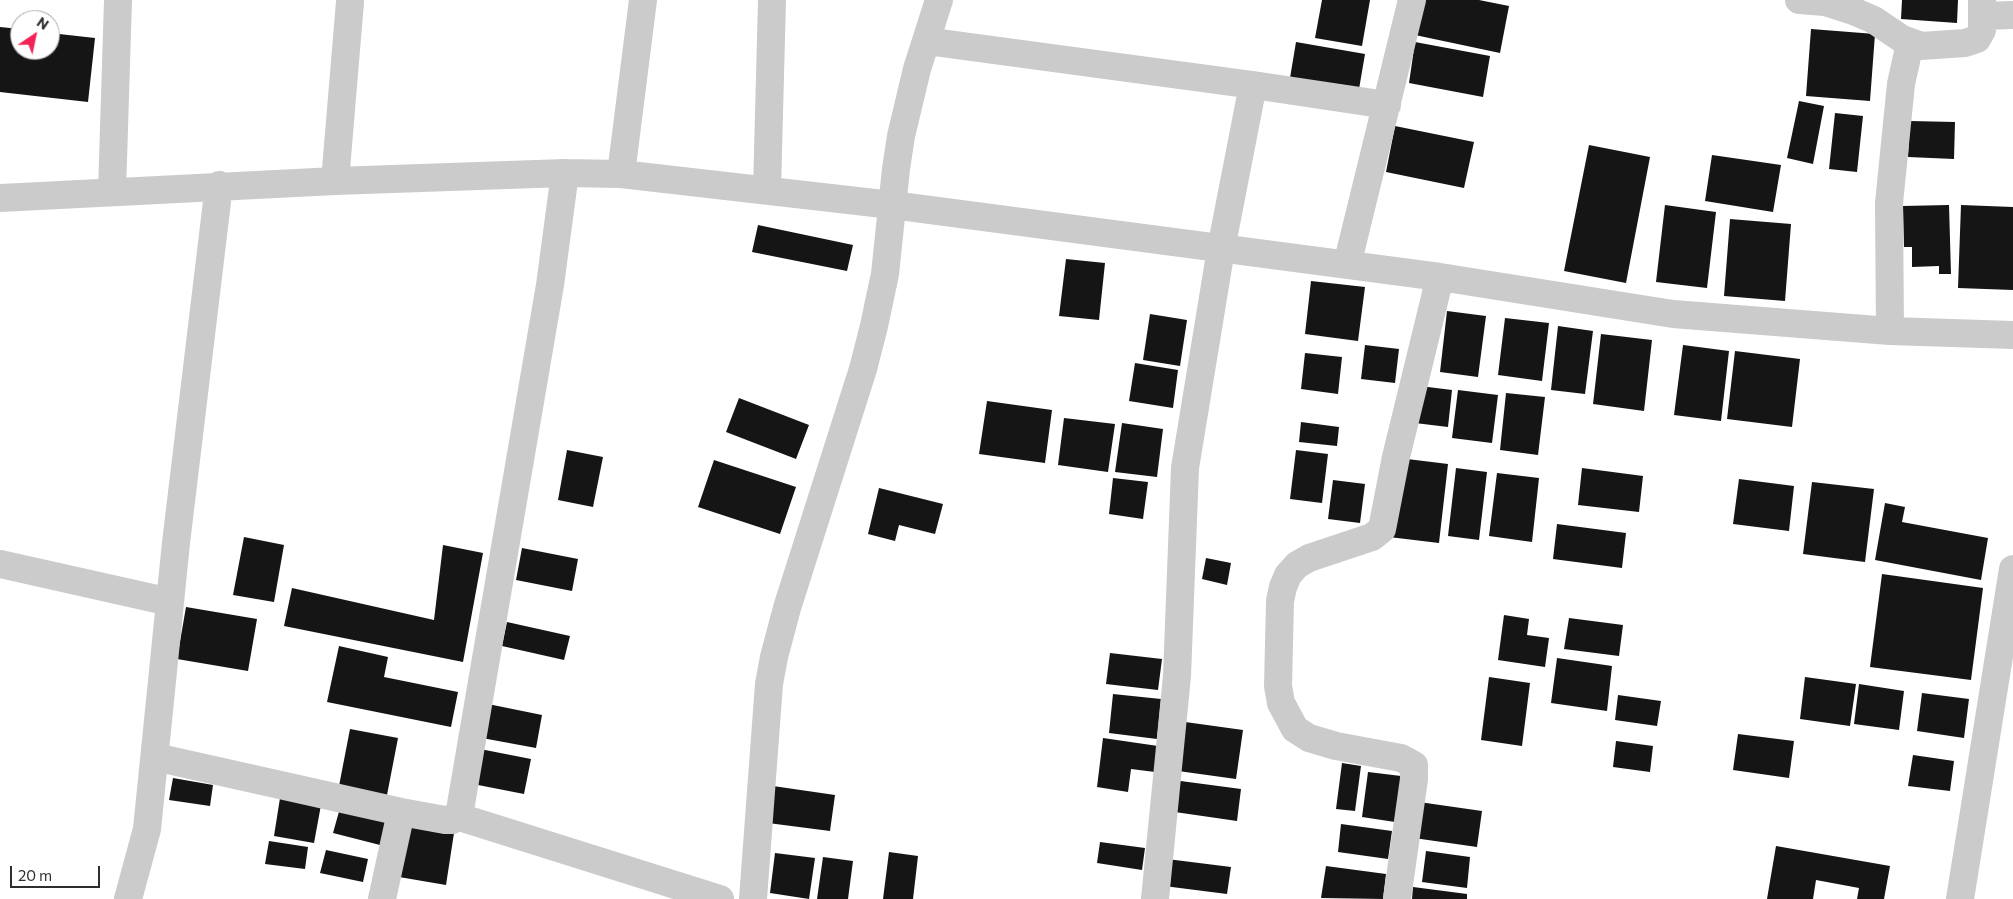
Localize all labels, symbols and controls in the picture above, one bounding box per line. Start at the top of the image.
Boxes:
north arrow [10,10,60,60]
text: N [34,13,52,33]
scale bar [12,856,102,888]
text: 20 m [18,866,52,884]

